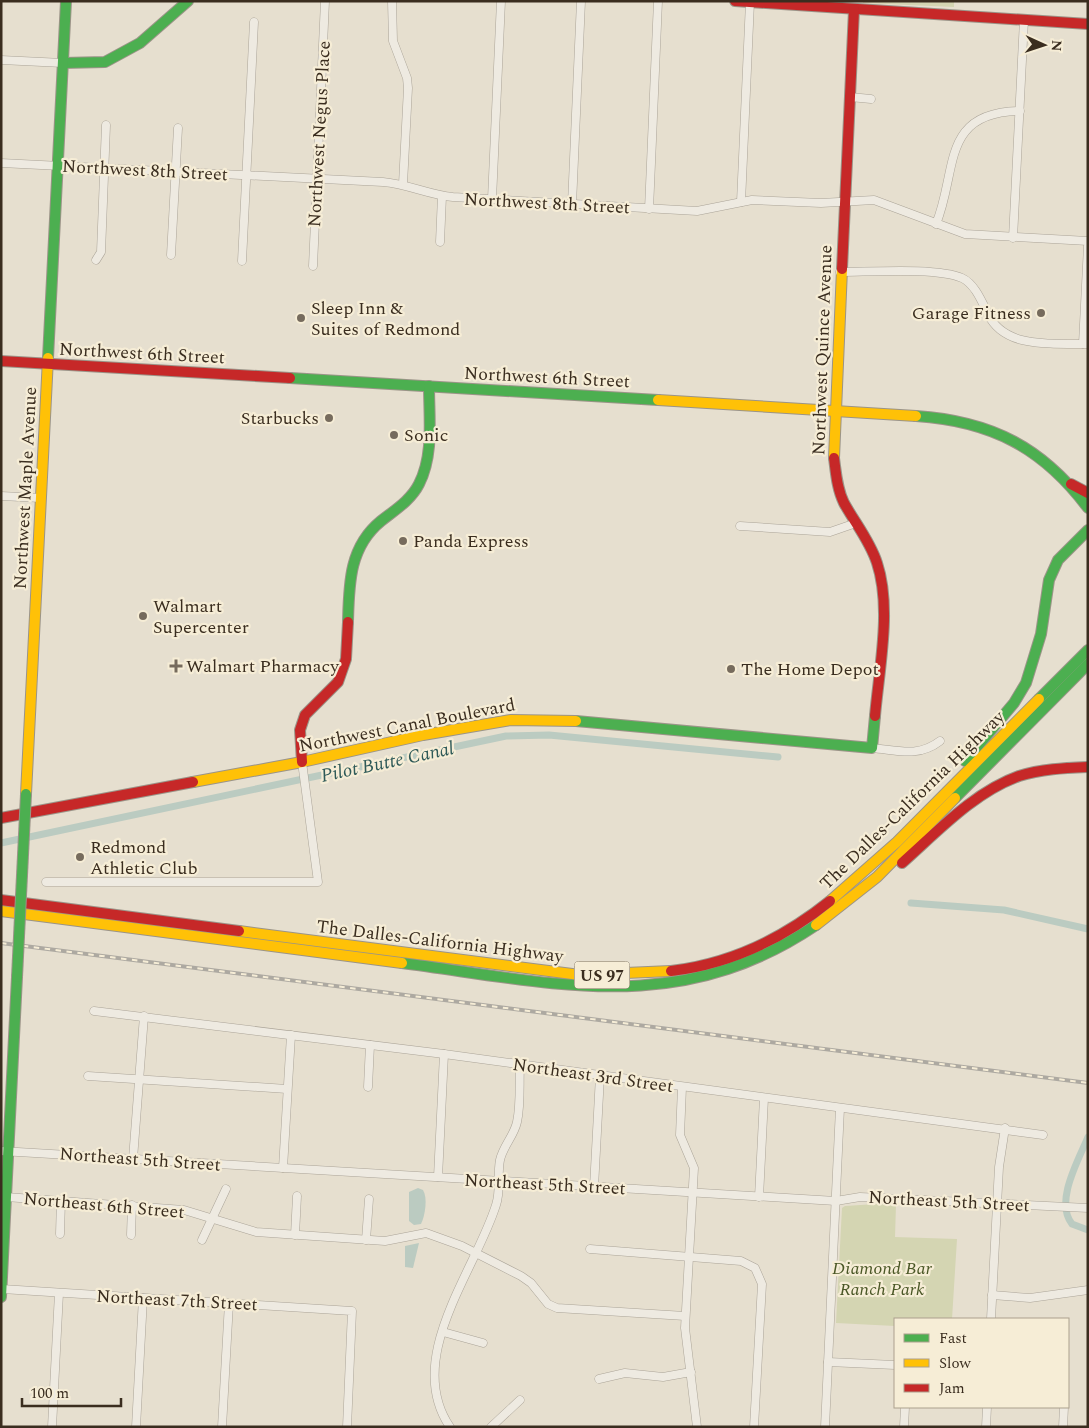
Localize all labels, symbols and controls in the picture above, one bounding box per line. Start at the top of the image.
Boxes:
north arrow [1019,20,1069,70]
text: N [1046,39,1067,52]
street label: Northwest Negus Place [301,40,338,228]
street label: Northwest 8th Street [61,153,229,188]
street label: Northwest 8th Street [463,186,631,221]
street label: Northwest Quince Avenue [805,244,840,456]
place label: Sleep Inn & Suites of Redmond [311,295,460,343]
place label: Garage Fitness [912,300,1031,327]
marker: Garage Fitness [1035,307,1047,319]
marker: Sleep Inn & Suites of Redmond [295,312,307,324]
street label: Northwest 6th Street [58,336,226,371]
street label: Northwest 6th Street [463,360,631,395]
street label: Northwest Maple Avenue [7,386,44,590]
place label: Starbucks [241,405,319,432]
marker: Starbucks [323,412,335,424]
place label: Sonic [404,422,448,449]
marker: Sonic [388,429,400,441]
place label: Panda Express [413,528,529,555]
marker: Panda Express [397,535,409,547]
place label: Walmart Supercenter [153,593,249,641]
marker: Walmart Supercenter [137,610,149,622]
place label: Walmart Pharmacy [186,653,340,680]
place label: The Home Depot [741,656,879,683]
marker: Walmart Pharmacy [170,660,182,672]
marker: The Home Depot [725,663,737,675]
street label: Northwest Canal Boulevard [297,691,518,760]
street label: The Dalles-California Highway [814,703,1012,896]
water label: Pilot Butte Canal [318,734,457,791]
place label: Redmond Athletic Club [90,834,197,882]
marker: Redmond Athletic Club [74,851,86,863]
street label: The Dalles-California Highway [315,913,566,970]
road number: US 97 [574,962,630,988]
street label: Northeast 3rd Street [511,1051,675,1100]
street label: Northeast 5th Street [58,1140,222,1179]
street label: Northeast 5th Street [464,1167,626,1202]
street label: Northeast 5th Street [868,1184,1030,1219]
street label: Northeast 6th Street [22,1185,186,1226]
park label: Diamond Bar Ranch Park [832,1255,933,1303]
street label: Northeast 7th Street [96,1283,258,1318]
legend [894,1318,1069,1408]
text: Fast [939,1327,967,1350]
text: Slow [939,1352,971,1375]
scale bar [22,1376,121,1408]
text: Jam [939,1377,965,1400]
text: 100 m [30,1382,69,1405]

